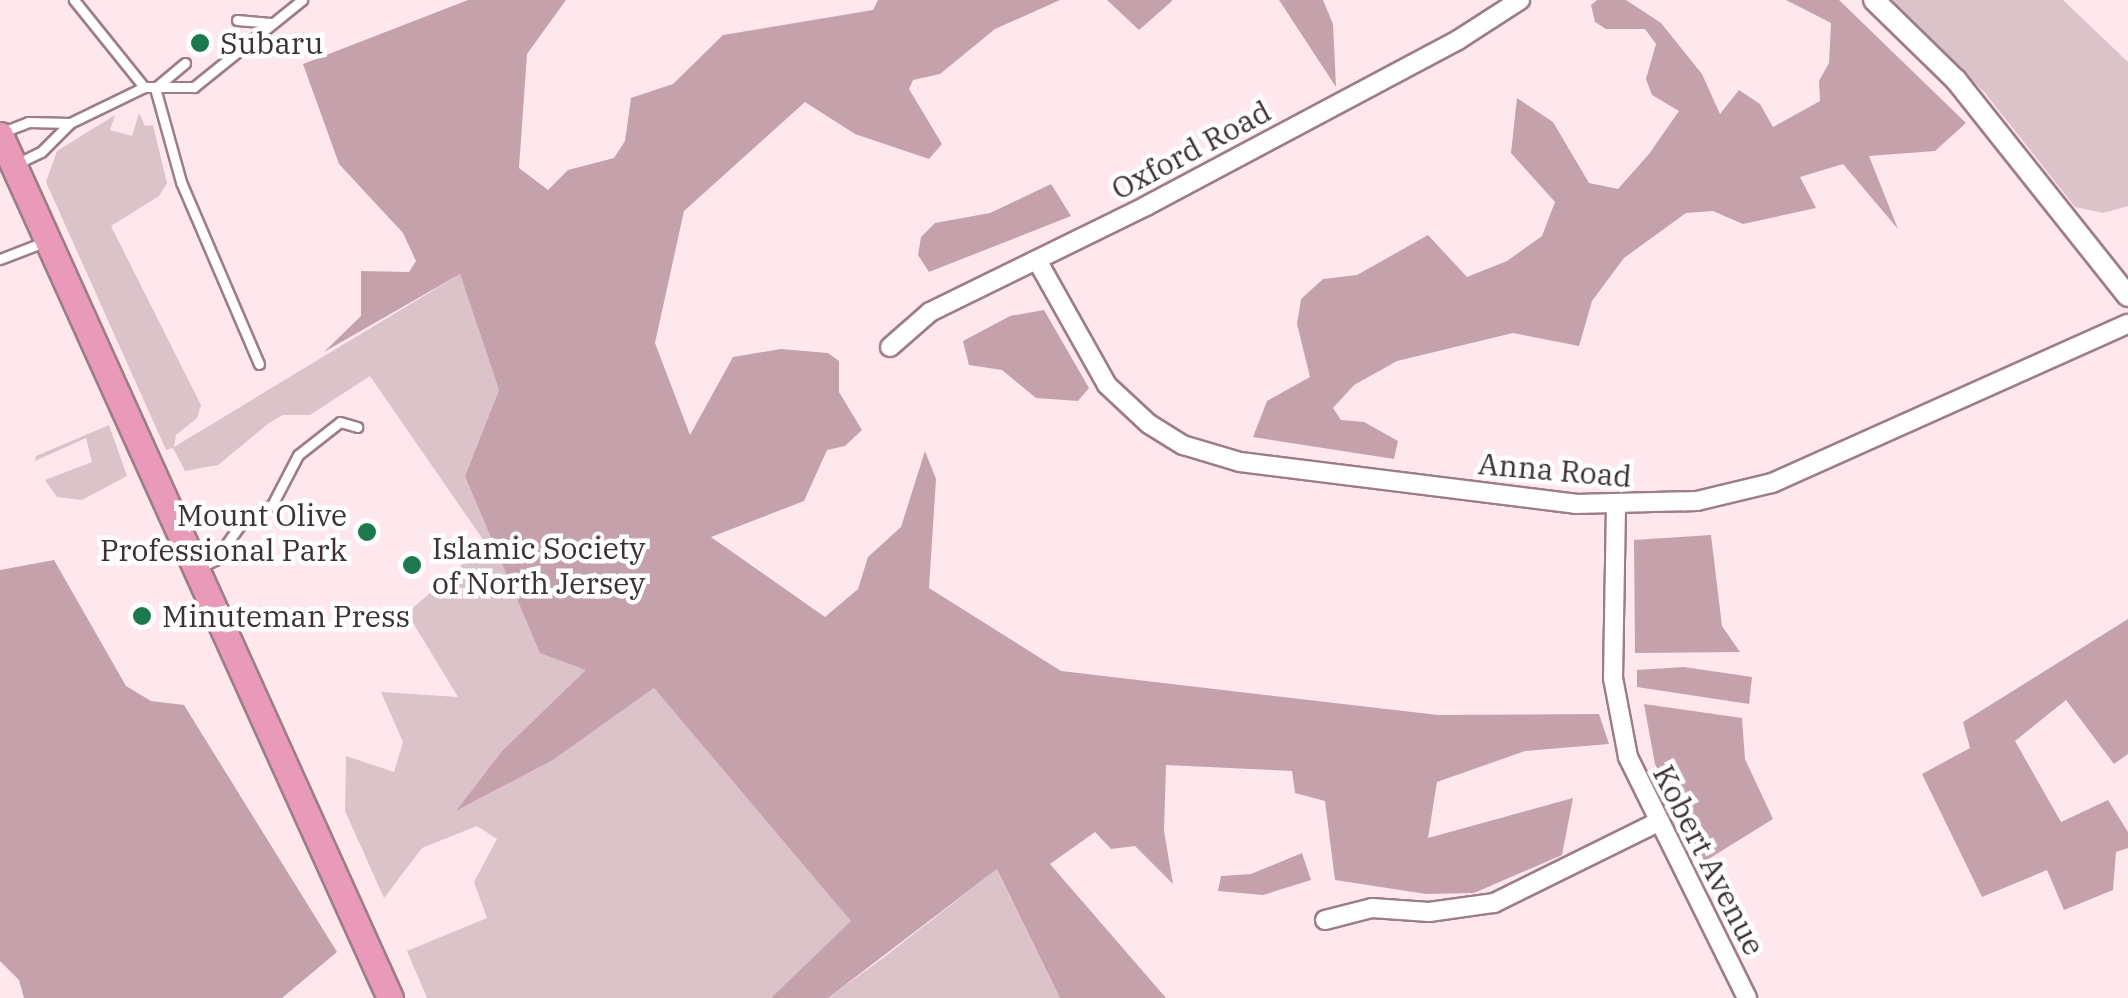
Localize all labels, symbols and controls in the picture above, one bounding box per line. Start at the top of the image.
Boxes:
place label: Subaru [220,25,323,61]
marker: Subaru [189,32,211,54]
street label: Oxford Road [1105,93,1277,207]
street label: Anna Road [1477,445,1633,495]
place label: Mount Olive Professional Park [100,497,347,568]
marker: Mount Olive Professional Park [356,521,378,543]
place label: Islamic Society of North Jersey [432,530,645,600]
marker: Islamic Society of North Jersey [401,554,423,576]
place label: Minuteman Press [162,598,410,634]
marker: Minuteman Press [131,605,153,627]
street label: Kobert Avenue [1646,759,1772,961]

